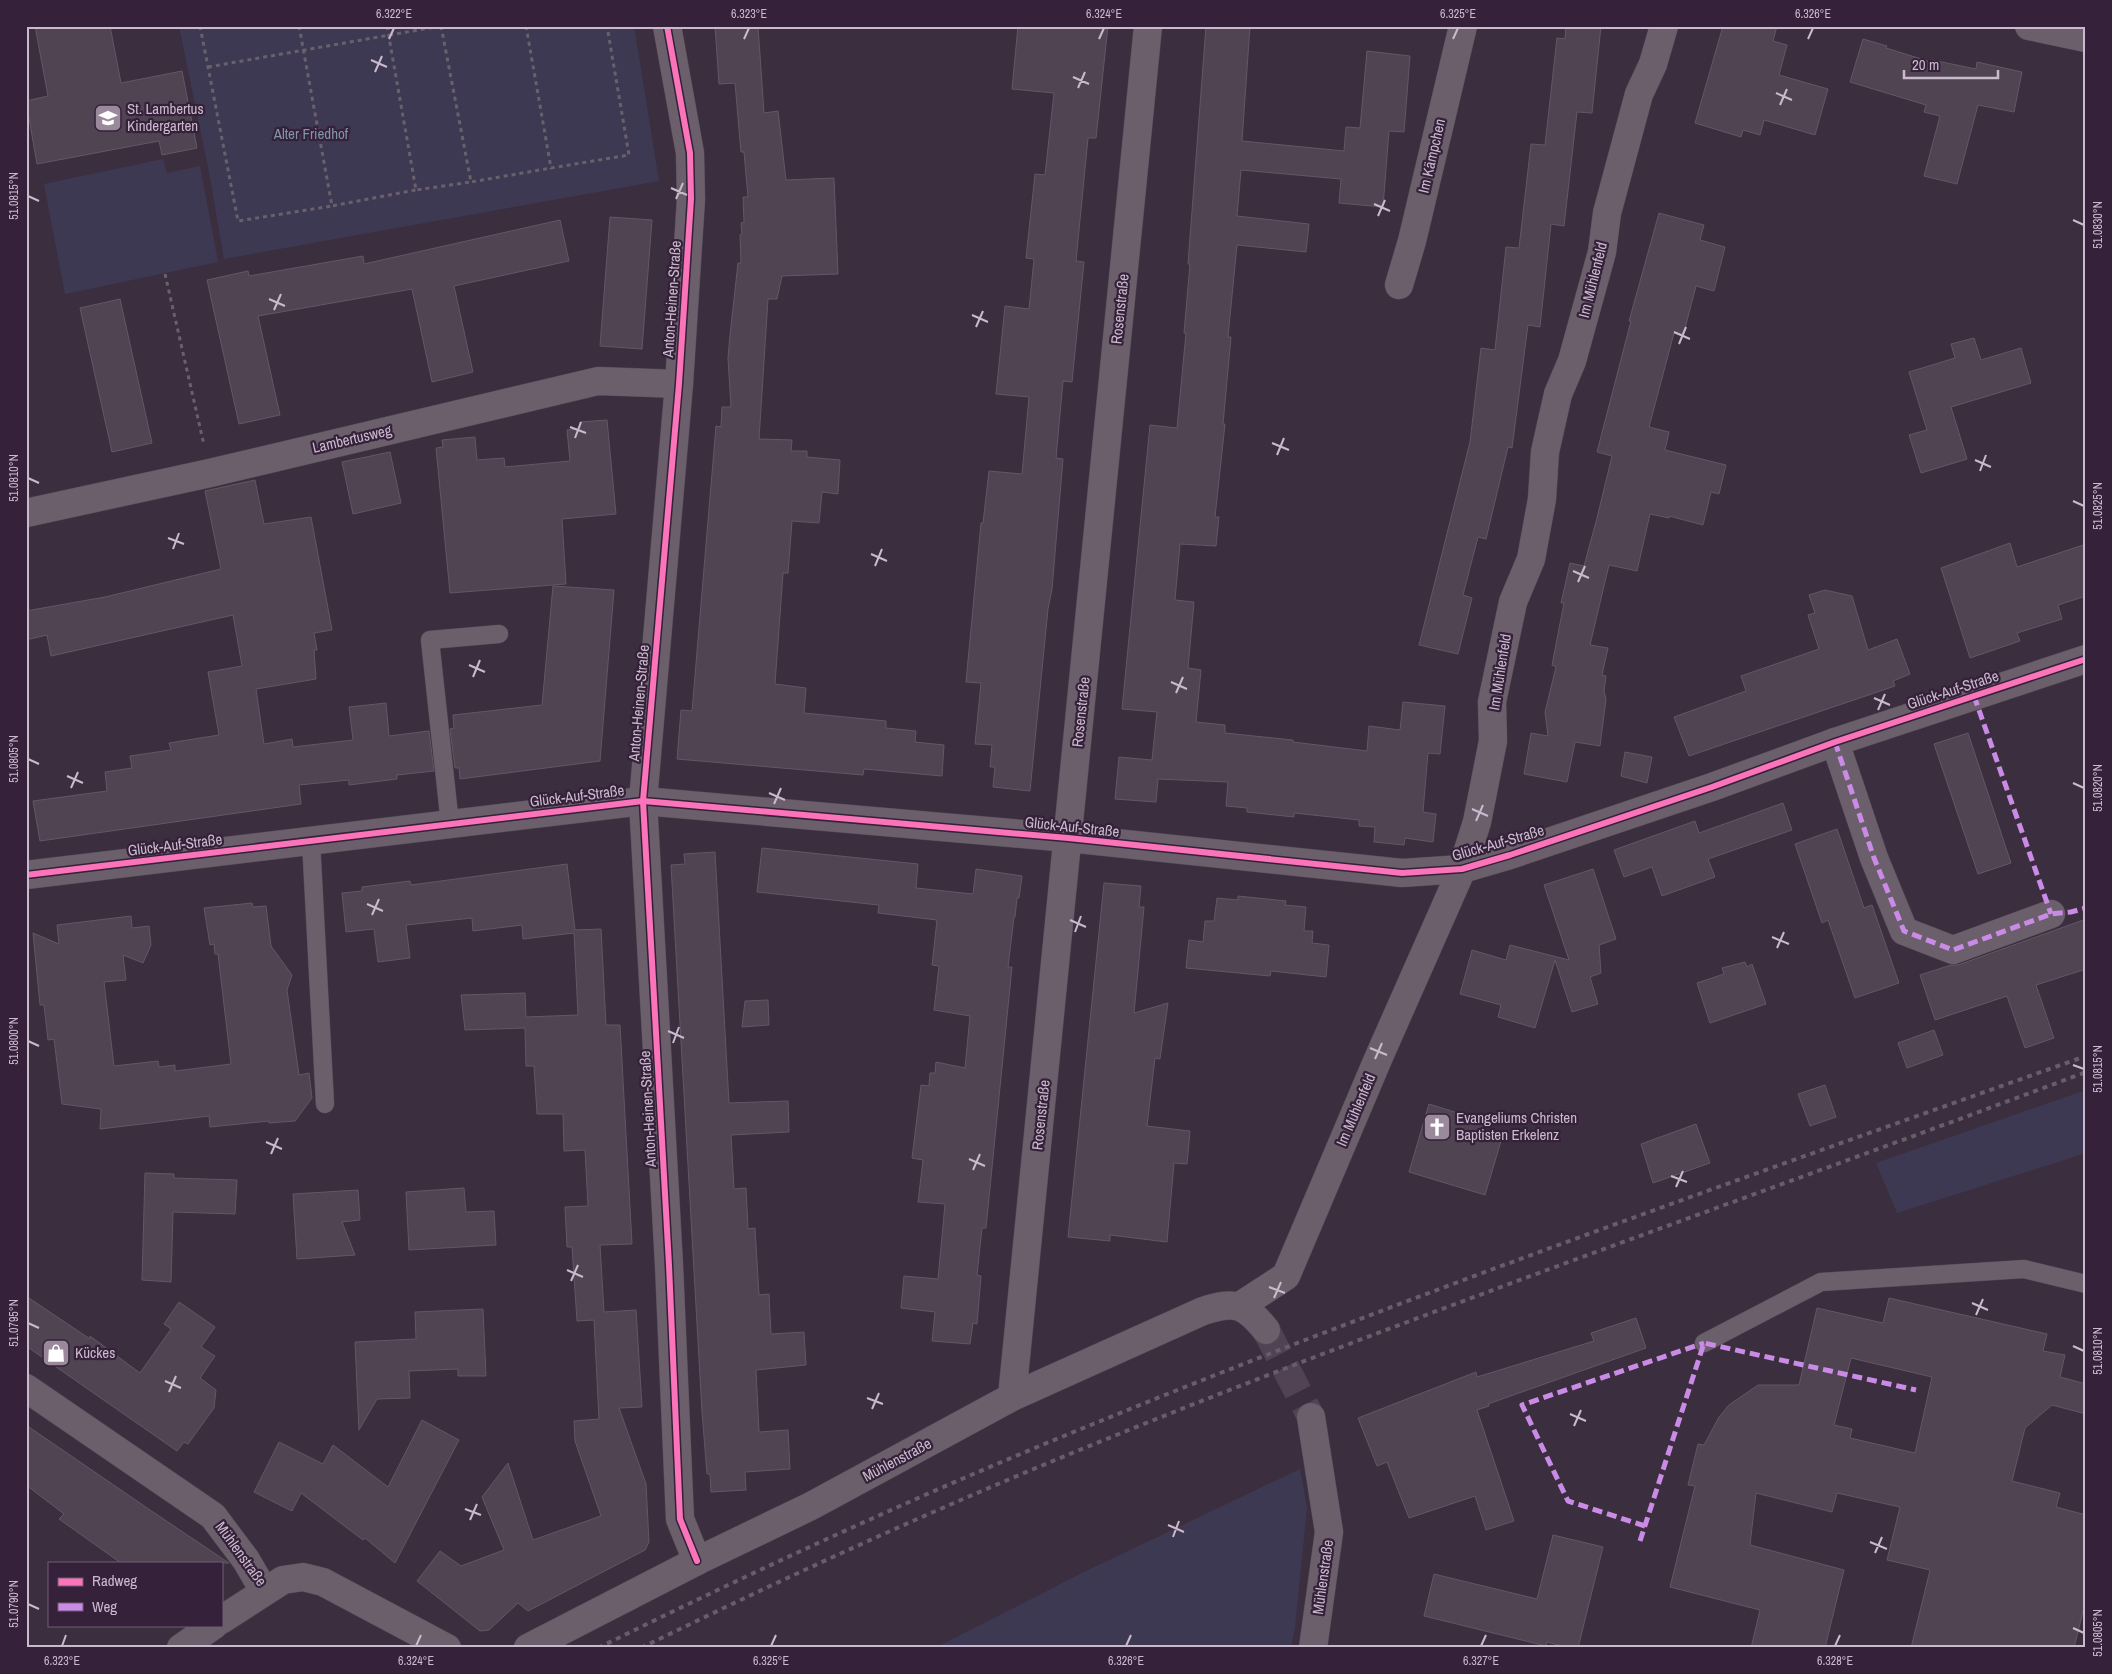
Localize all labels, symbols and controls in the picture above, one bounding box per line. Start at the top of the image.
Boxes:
text: 6.322°E [376,6,412,22]
text: 6.323°E [731,6,767,22]
text: 6.324°E [1086,6,1122,22]
text: 6.325°E [1440,6,1476,22]
text: 6.326°E [1795,6,1831,22]
scale bar [1904,48,1998,80]
text: 20 m [1912,54,1939,75]
place label: St. Lambertus Kindergarten [127,98,204,136]
school or university icon: St. Lambertus Kindergarten [93,103,123,133]
street label: Im Kämpchen [1413,117,1450,195]
park label: Alter Friedhof [273,123,349,144]
text: 51.0815°N [6,172,22,220]
text: 51.0830°N [2090,201,2106,249]
street label: Anton-Heinen-Straße [657,240,686,359]
street label: Im Mühlenfeld [1573,240,1612,320]
street label: Rosenstraße [1105,273,1134,345]
street label: Lambertusweg [310,419,394,458]
text: 51.0810°N [6,454,22,502]
text: 51.0825°N [2090,482,2106,530]
street label: Im Mühlenfeld [1483,632,1516,712]
street label: Anton-Heinen-Straße [623,644,654,763]
street label: Glück-Auf-Straße [1904,665,2001,714]
street label: Rosenstraße [1066,676,1095,748]
text: 51.0805°N [6,735,22,783]
text: 51.0820°N [2090,764,2106,812]
street label: Glück-Auf-Straße [529,779,626,812]
street label: Glück-Auf-Straße [1024,811,1121,842]
street label: Glück-Auf-Straße [1449,819,1547,866]
street label: Glück-Auf-Straße [127,828,224,861]
text: 51.0800°N [6,1017,22,1065]
text: 51.0815°N [2090,1045,2106,1093]
street label: Anton-Heinen-Straße [634,1050,661,1169]
street label: Im Mühlenfeld [1331,1070,1380,1149]
street label: Rosenstraße [1026,1079,1055,1151]
place label: Evangeliums Christen Baptisten Erkelenz [1456,1107,1577,1145]
church icon: Evangeliums Christen Baptisten Erkelenz [1422,1112,1452,1142]
text: 51.0795°N [6,1299,22,1347]
text: 51.0810°N [2090,1327,2106,1375]
shop icon: Kückes [41,1338,71,1368]
place label: Kückes [75,1342,115,1363]
street label: Mühlenstraße [859,1433,935,1486]
street label: Mühlenstraße [211,1517,272,1590]
street label: Mühlenstraße [1307,1538,1338,1616]
legend [48,1562,222,1626]
text: Radweg [92,1570,137,1591]
text: 51.0790°N [6,1580,22,1628]
text: Weg [92,1596,117,1617]
text: 51.0805°N [2090,1609,2106,1657]
text: 6.323°E [44,1653,80,1669]
text: 6.324°E [398,1653,434,1669]
text: 6.325°E [753,1653,789,1669]
text: 6.326°E [1108,1653,1144,1669]
text: 6.327°E [1463,1653,1499,1669]
text: 6.328°E [1817,1653,1853,1669]

